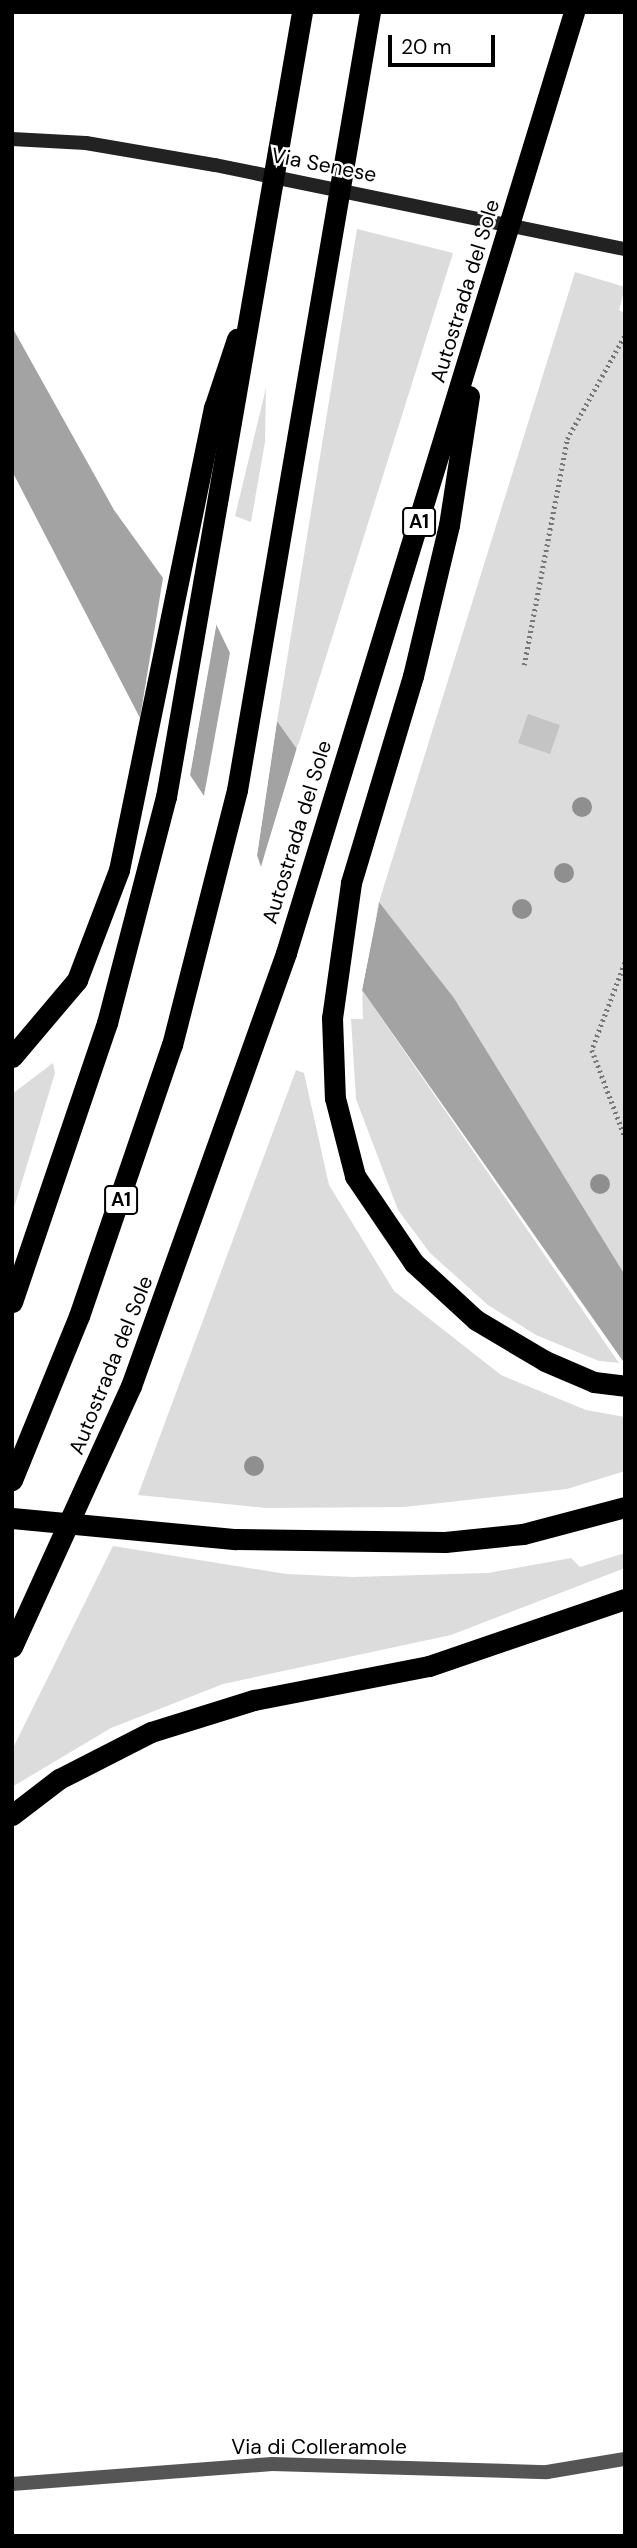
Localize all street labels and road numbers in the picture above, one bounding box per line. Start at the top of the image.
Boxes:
street label: Via Senese [269,142,379,188]
street label: Autostrada del Sole [425,196,505,386]
road number: A1 [402,506,436,538]
street label: Autostrada del Sole [257,737,337,927]
road number: A1 [104,1184,138,1216]
street label: Autostrada del Sole [64,1272,158,1458]
street label: Via di Colleramole [231,2434,407,2460]

